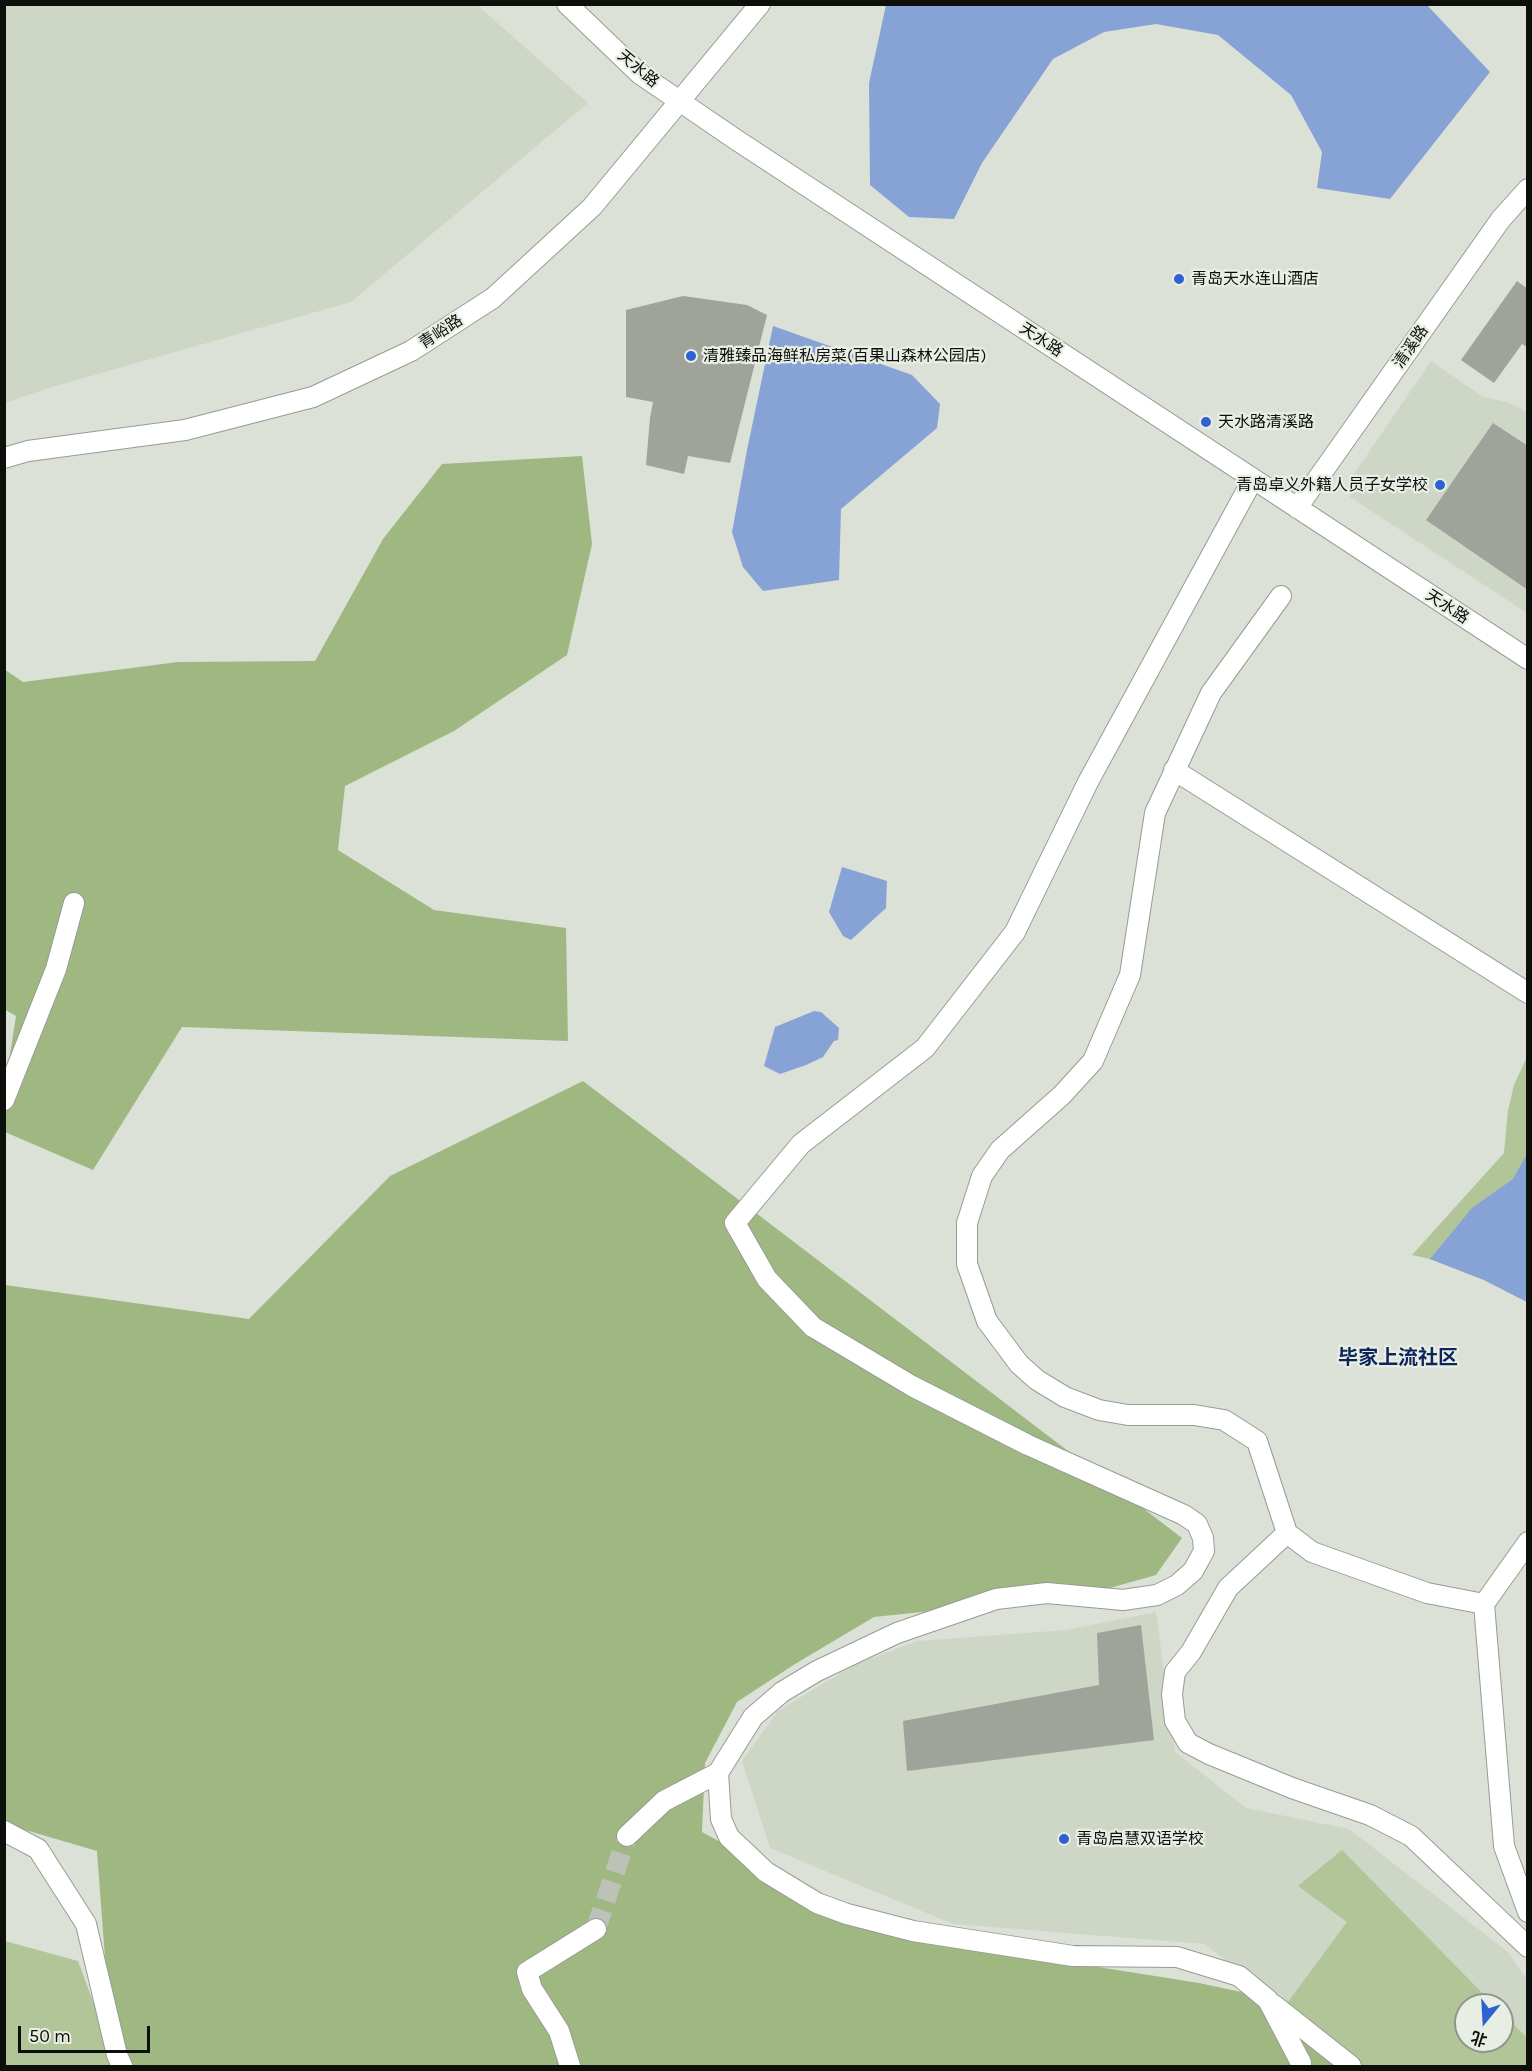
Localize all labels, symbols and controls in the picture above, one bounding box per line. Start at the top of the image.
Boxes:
street label: 天水路 [613,46,663,92]
place label: 青岛天水连山酒店 [1191,269,1319,289]
marker: 青岛天水连山酒店 [1172,272,1186,286]
street label: 青峪路 [416,311,466,353]
street label: 天水路 [1016,319,1066,361]
street label: 清溪路 [1389,322,1433,372]
place label: 清雅臻品海鲜私房菜(百果山森林公园店) [703,346,986,366]
marker: 清雅臻品海鲜私房菜(百果山森林公园店) [684,349,698,363]
place label: 天水路清溪路 [1218,412,1314,432]
marker: 天水路清溪路 [1199,415,1213,429]
place label: 青岛卓义外籍人员子女学校 [1236,475,1428,495]
marker: 青岛卓义外籍人员子女学校 [1433,478,1447,492]
street label: 天水路 [1422,586,1472,628]
district label: 毕家上流社区 [1338,1346,1458,1370]
place label: 青岛启慧双语学校 [1076,1829,1204,1849]
marker: 青岛启慧双语学校 [1057,1832,1071,1846]
north arrow [1454,1993,1514,2053]
scale bar [21,2014,153,2052]
text: 50 m [29,2025,71,2047]
text: 北 [1468,2027,1489,2050]

